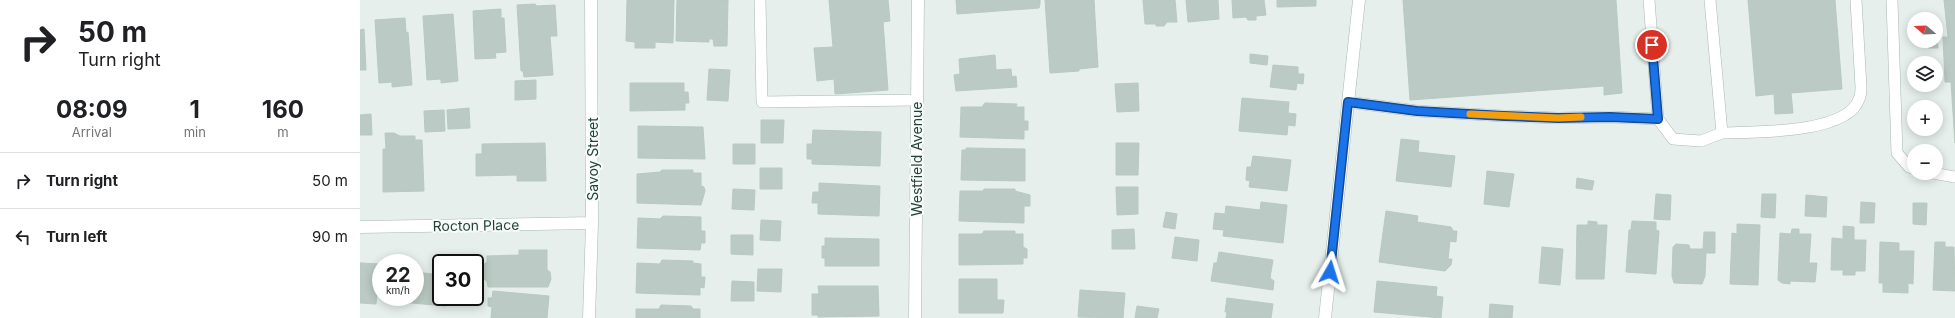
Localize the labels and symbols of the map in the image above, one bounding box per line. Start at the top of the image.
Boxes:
north arrow [1907,12,1943,48]
pin [1635,28,1669,62]
street label: Westfield Avenue [908,102,925,216]
street label: Savoy Street [584,117,601,201]
street label: Rocton Place [433,216,519,234]
position arrow [1309,251,1351,293]
speed limit sign: 30 [432,254,484,306]

